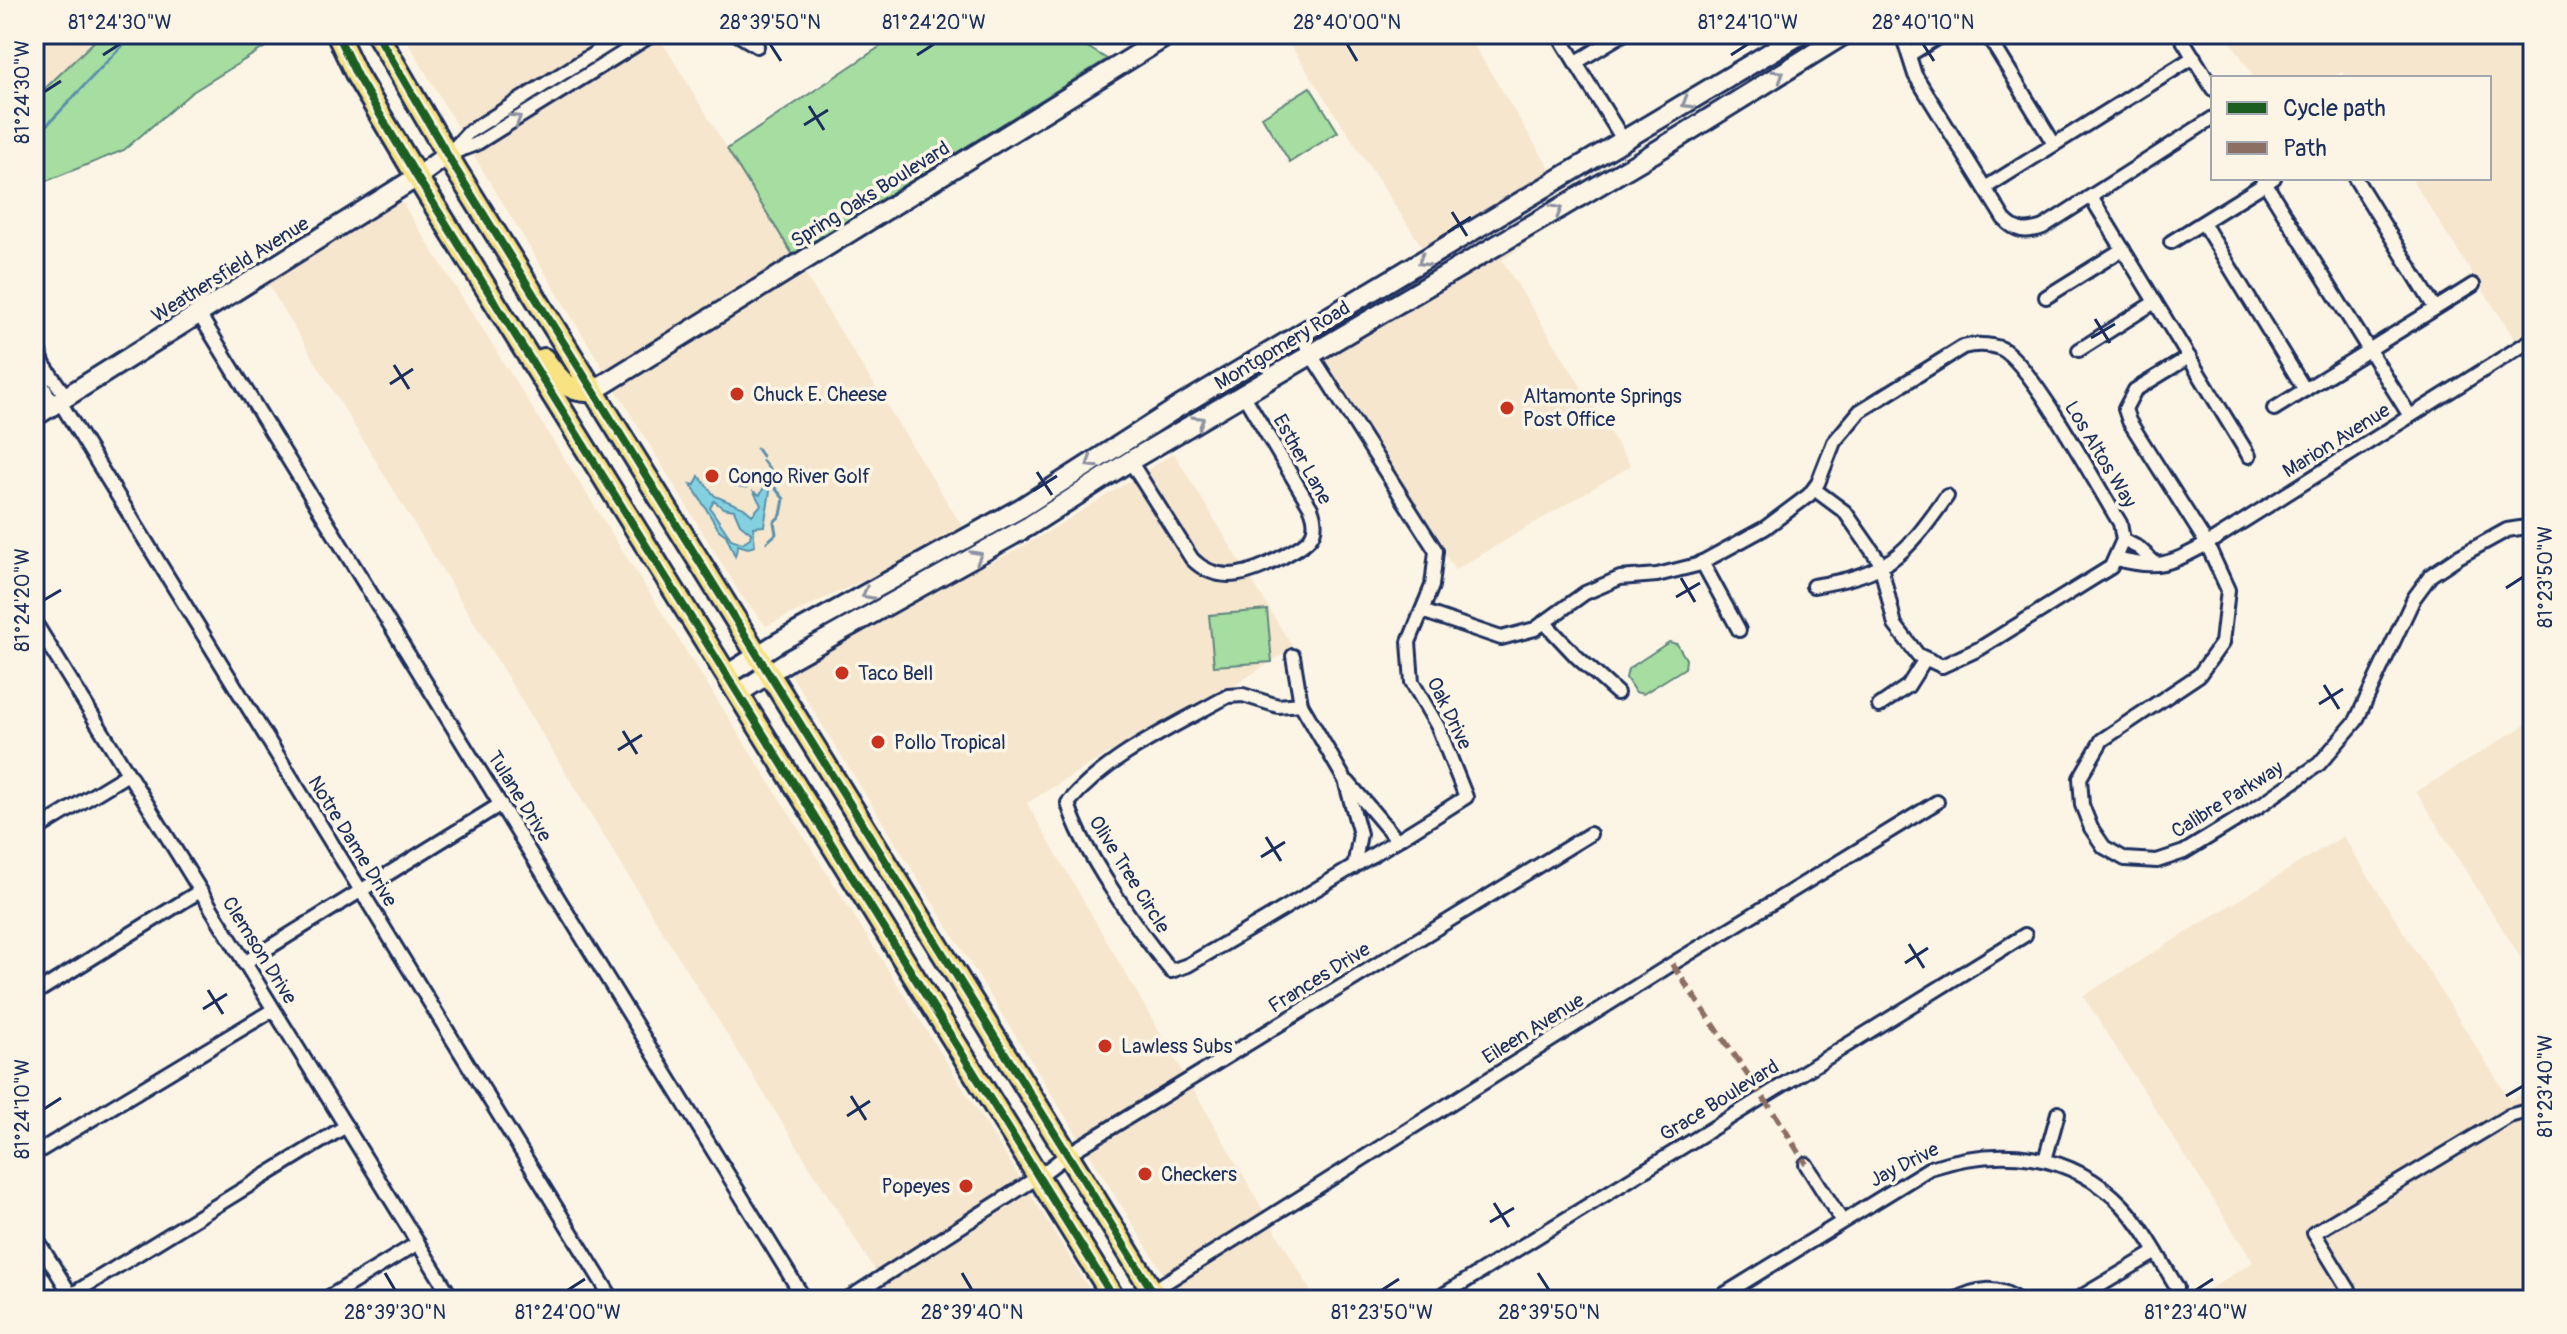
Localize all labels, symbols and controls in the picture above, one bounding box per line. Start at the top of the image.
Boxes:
text: 81°24'30"W [68,10,172,35]
text: 28°39'50"N [719,10,821,35]
text: 81°24'20"W [882,10,986,35]
text: 28°40'00"N [1293,10,1401,35]
text: 81°24'10"W [1698,10,1798,35]
text: 28°40'10"N [1872,10,1974,35]
text: 81°24'30"W [10,40,35,144]
one-way arrow [1770,69,1785,85]
legend [2211,76,2491,180]
one-way arrow [1681,94,1696,109]
text: Cycle path [2283,94,2386,123]
one-way arrow [507,113,522,129]
text: Path [2283,134,2327,163]
street label: Spring Oaks Boulevard [786,135,954,253]
one-way arrow [1548,204,1563,220]
street label: Weathersfield Avenue [147,211,314,328]
one-way arrow [1417,251,1432,267]
street label: Montgomery Road [1210,295,1354,396]
place label: Chuck E. Cheese [753,382,887,407]
place label: Altamonte Springs Post Office [1523,384,1682,432]
marker: Chuck E. Cheese [728,385,746,403]
street label: Los Altos Way [2059,396,2142,513]
street label: Marion Avenue [2278,397,2395,483]
marker: Altamonte Springs Post Office [1498,399,1516,417]
street label: Esther Lane [1268,410,1338,509]
one-way arrow [1190,415,1205,430]
one-way arrow [1086,453,1100,468]
place label: Congo River Golf [728,464,870,489]
marker: Congo River Golf [703,467,721,485]
text: 81°23'50"W [2533,526,2558,628]
text: 81°24'20"W [10,548,35,652]
one-way arrow [968,550,983,566]
one-way arrow [861,584,875,599]
place label: Taco Bell [858,661,933,686]
marker: Taco Bell [833,664,851,682]
street label: Oak Drive [1421,673,1478,754]
place label: Pollo Tropical [894,730,1006,755]
marker: Pollo Tropical [869,733,887,751]
street label: Tulane Drive [482,746,557,846]
street label: Calibre Parkway [2167,755,2288,844]
street label: Notre Dame Drive [302,771,403,912]
street label: Olive Tree Circle [1083,811,1176,938]
street label: Clemson Drive [217,892,303,1009]
street label: Frances Drive [1264,936,1375,1019]
street label: Eileen Avenue [1478,987,1589,1070]
place label: Lawless Subs [1121,1034,1232,1059]
text: 81°23'40"W [2533,1035,2558,1137]
marker: Lawless Subs [1096,1037,1114,1055]
street label: Grace Boulevard [1655,1054,1783,1147]
text: 81°24'10"W [10,1059,35,1159]
street label: Jay Drive [1865,1136,1943,1192]
place label: Checkers [1161,1162,1237,1187]
marker: Checkers [1136,1165,1154,1183]
place label: Popeyes [882,1174,950,1199]
marker: Popeyes [957,1177,975,1195]
text: 28°39'30"N [344,1300,446,1325]
text: 81°24'00"W [515,1300,621,1325]
text: 28°39'40"N [921,1300,1023,1325]
text: 81°23'50"W [1331,1300,1433,1325]
text: 28°39'50"N [1498,1300,1600,1325]
text: 81°23'40"W [2145,1300,2247,1325]

